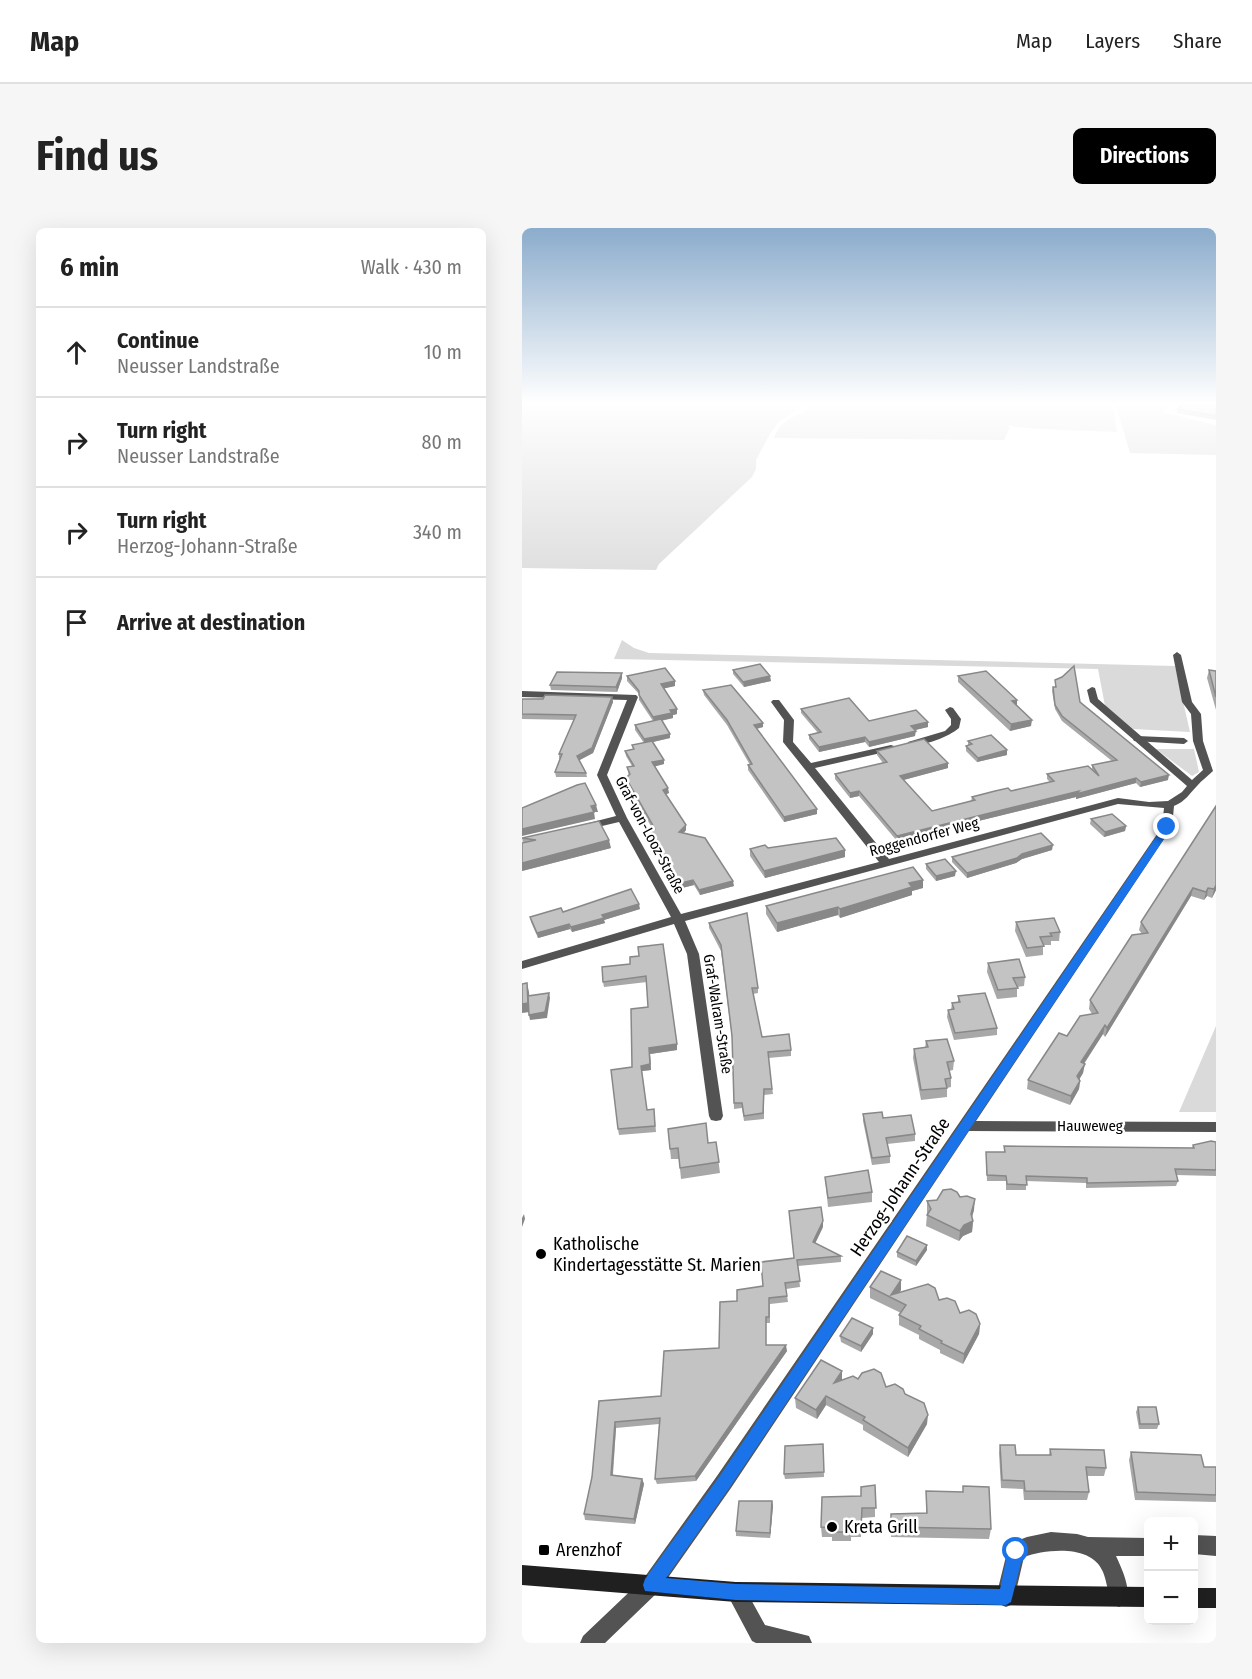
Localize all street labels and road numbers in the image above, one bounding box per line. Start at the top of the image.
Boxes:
street label: Graf-von-Looz-Straße [611,773,689,897]
street label: Roggendorfer Weg [867,814,981,860]
street label: Graf-Walram-Straße [700,953,736,1075]
street label: Herzog-Johann-Straße [845,1113,955,1261]
street label: Hauweweg [1057,1117,1123,1135]

